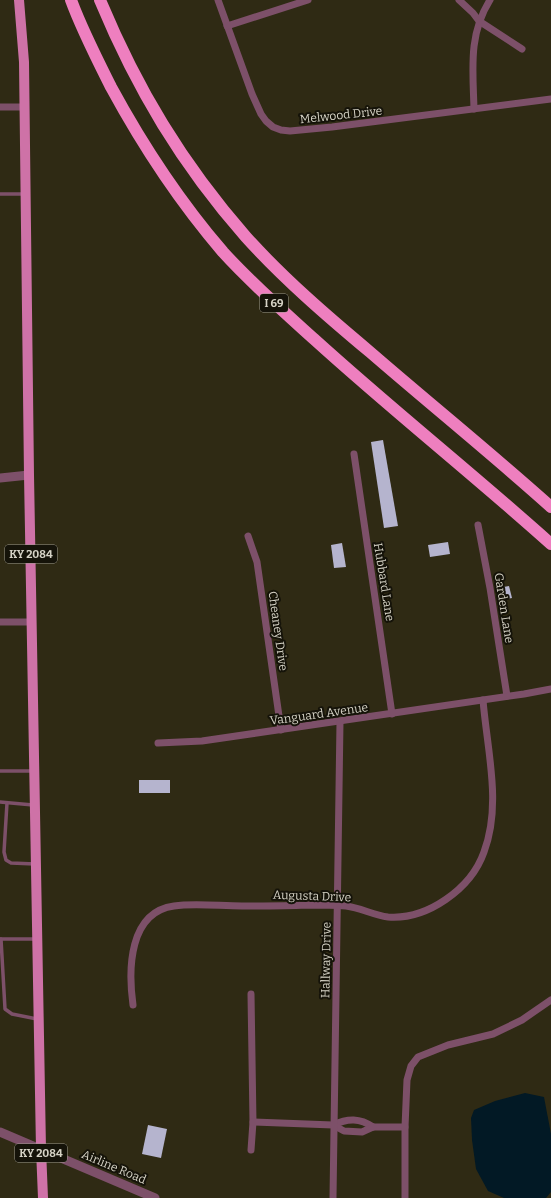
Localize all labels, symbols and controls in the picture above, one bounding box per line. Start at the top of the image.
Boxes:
street label: Melwood Drive [299,104,383,126]
road number: I 69 [260,294,288,312]
street label: Hubbard Lane [371,542,397,622]
road number: KY 2084 [5,545,57,563]
street label: Garden Lane [492,572,516,644]
street label: Cheaney Drive [265,590,291,672]
street label: Vanguard Avenue [269,700,369,728]
street label: Augusta Drive [273,888,351,904]
street label: Hallway Drive [318,922,334,998]
road number: KY 2084 [15,1144,67,1162]
street label: Airline Road [80,1147,148,1187]

